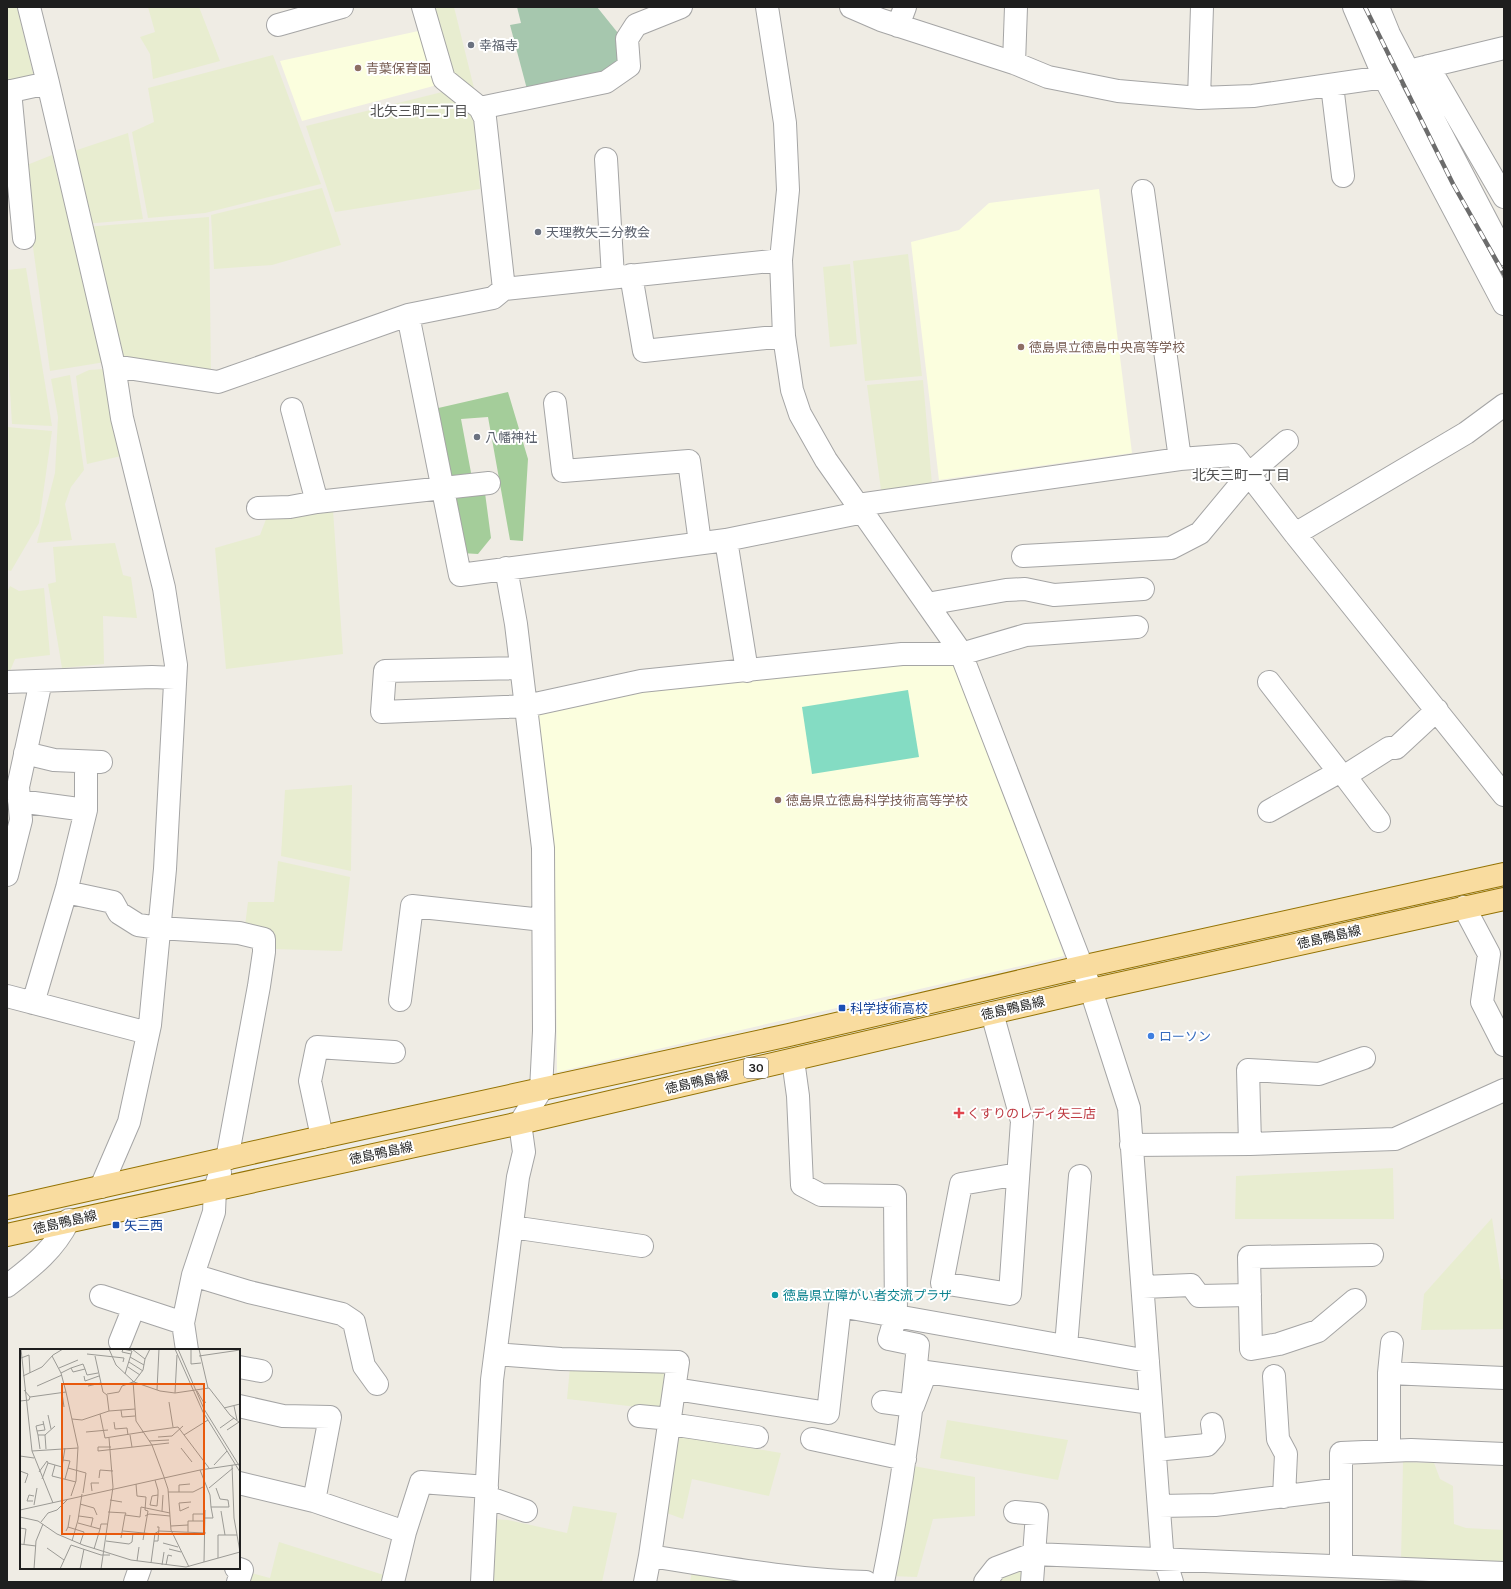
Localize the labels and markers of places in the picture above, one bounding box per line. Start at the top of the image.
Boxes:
place label: 幸福寺 [479,38,518,53]
marker: 幸福寺 [466,40,476,50]
place label: 青葉保育園 [366,61,431,76]
marker: 青葉保育園 [353,63,363,73]
place label: 天理教矢三分教会 [546,225,650,240]
marker: 天理教矢三分教会 [533,227,543,237]
place label: 徳島県立徳島中央高等学校 [1029,340,1185,355]
marker: 徳島県立徳島中央高等学校 [1016,342,1026,352]
place label: 八幡神社 [485,430,537,445]
marker: 八幡神社 [472,432,482,442]
place label: 徳島県立徳島科学技術高等学校 [786,793,968,808]
marker: 徳島県立徳島科学技術高等学校 [773,795,783,805]
place label: 科学技術高校 [850,1001,928,1016]
marker: 科学技術高校 [837,1003,847,1013]
place label: ローソン [1159,1029,1211,1044]
marker: ローソン [1146,1031,1156,1041]
place label: くすりのレディ矢三店 [967,1106,1096,1121]
marker: くすりのレディ矢三店 [954,1108,964,1118]
place label: 矢三西 [124,1218,163,1233]
marker: 矢三西 [111,1220,121,1230]
place label: 徳島県立障がい者交流プラザ [783,1288,952,1303]
marker: 徳島県立障がい者交流プラザ [770,1290,780,1300]

